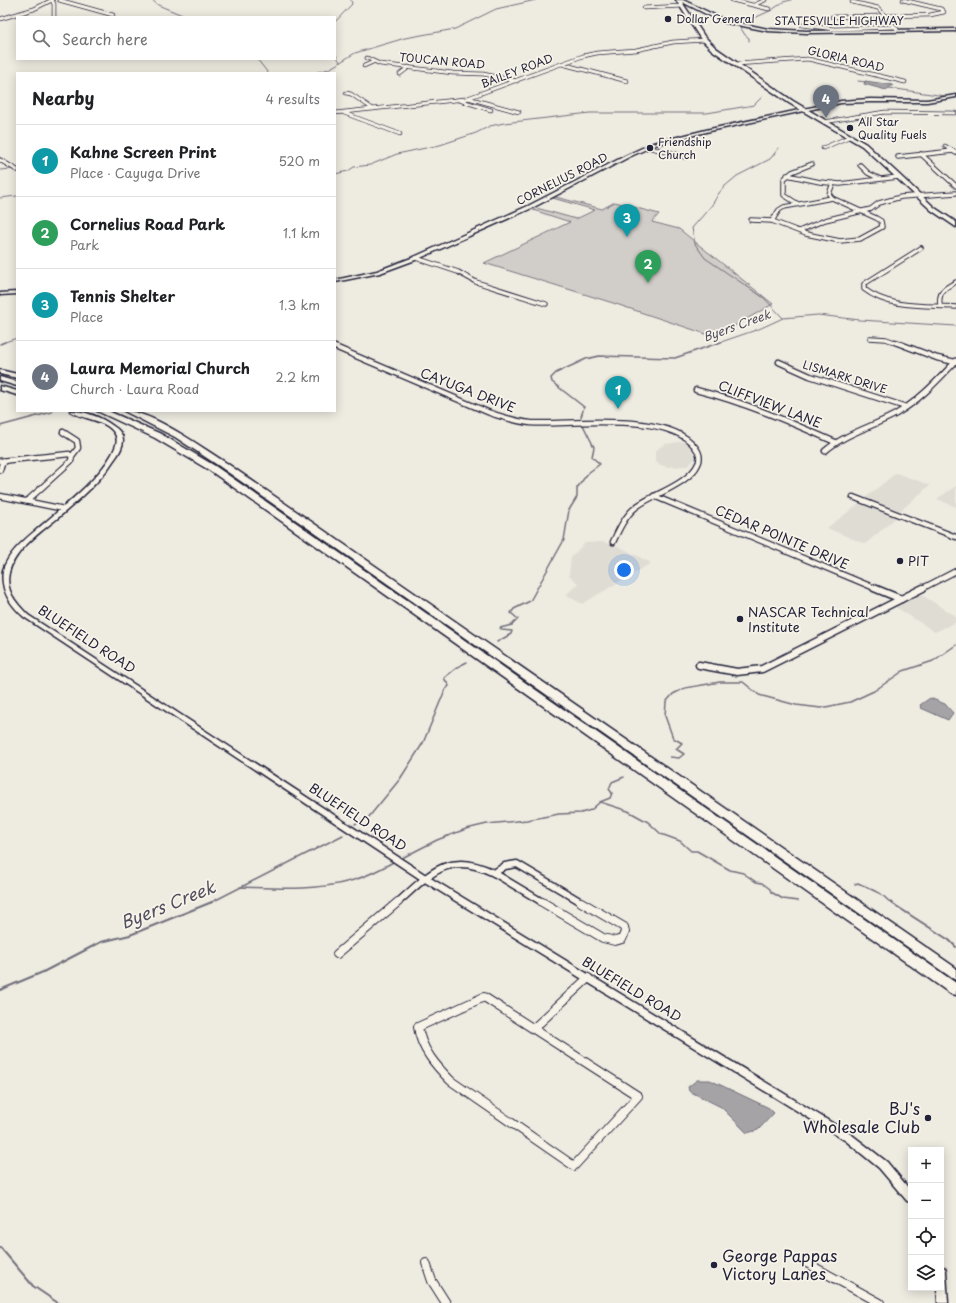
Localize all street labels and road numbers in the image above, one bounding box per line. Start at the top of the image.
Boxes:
street label: STATESVILLE HIGHWAY [774,12,904,29]
street label: GLORIA ROAD [806,41,886,76]
street label: TOUCAN ROAD [398,48,486,73]
street label: BAILEY ROAD [478,49,555,92]
street label: CORNELIUS ROAD [513,148,611,209]
street label: LISMARK DRIVE [801,356,889,397]
street label: CAYUGA DRIVE [418,363,519,416]
street label: CLIFFVIEW LANE [716,375,825,432]
street label: CEDAR POINTE DRIVE [712,500,852,573]
street label: BLUEFIELD ROAD [35,600,140,677]
street label: BLUEFIELD ROAD [306,778,411,855]
street label: BLUEFIELD ROAD [579,951,686,1026]

